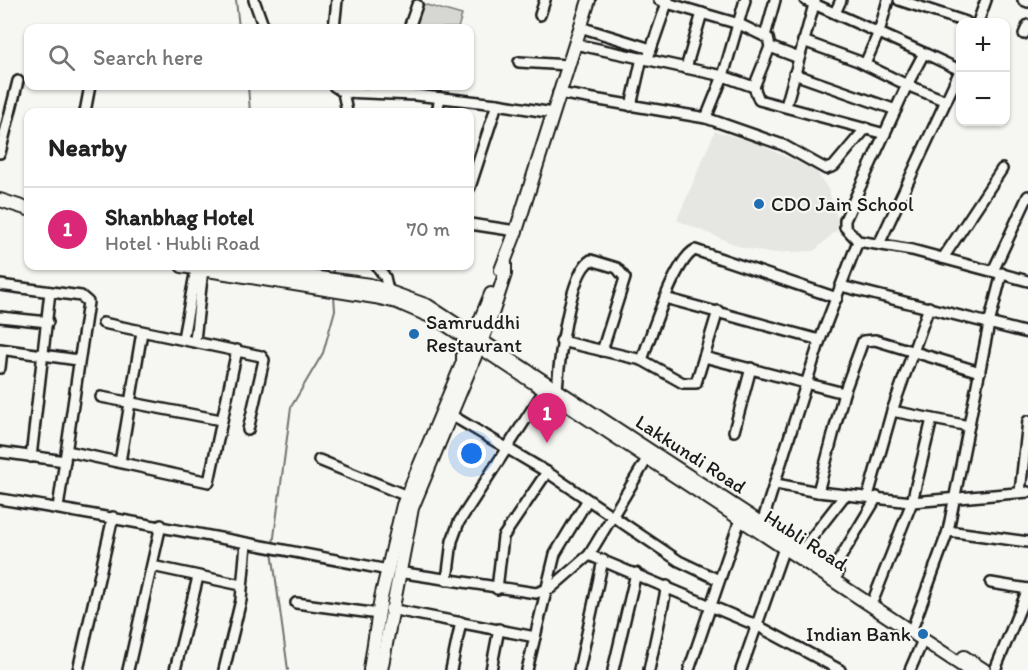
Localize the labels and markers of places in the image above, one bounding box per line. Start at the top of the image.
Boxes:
place label: CDO Jain School [771,192,914,216]
marker: CDO Jain School [752,197,766,211]
place label: Samruddhi Restaurant [426,310,522,357]
marker: Samruddhi Restaurant [407,327,421,341]
pin: 1 [528,394,566,443]
place label: Indian Bank [806,622,911,646]
marker: Indian Bank [916,627,930,641]

